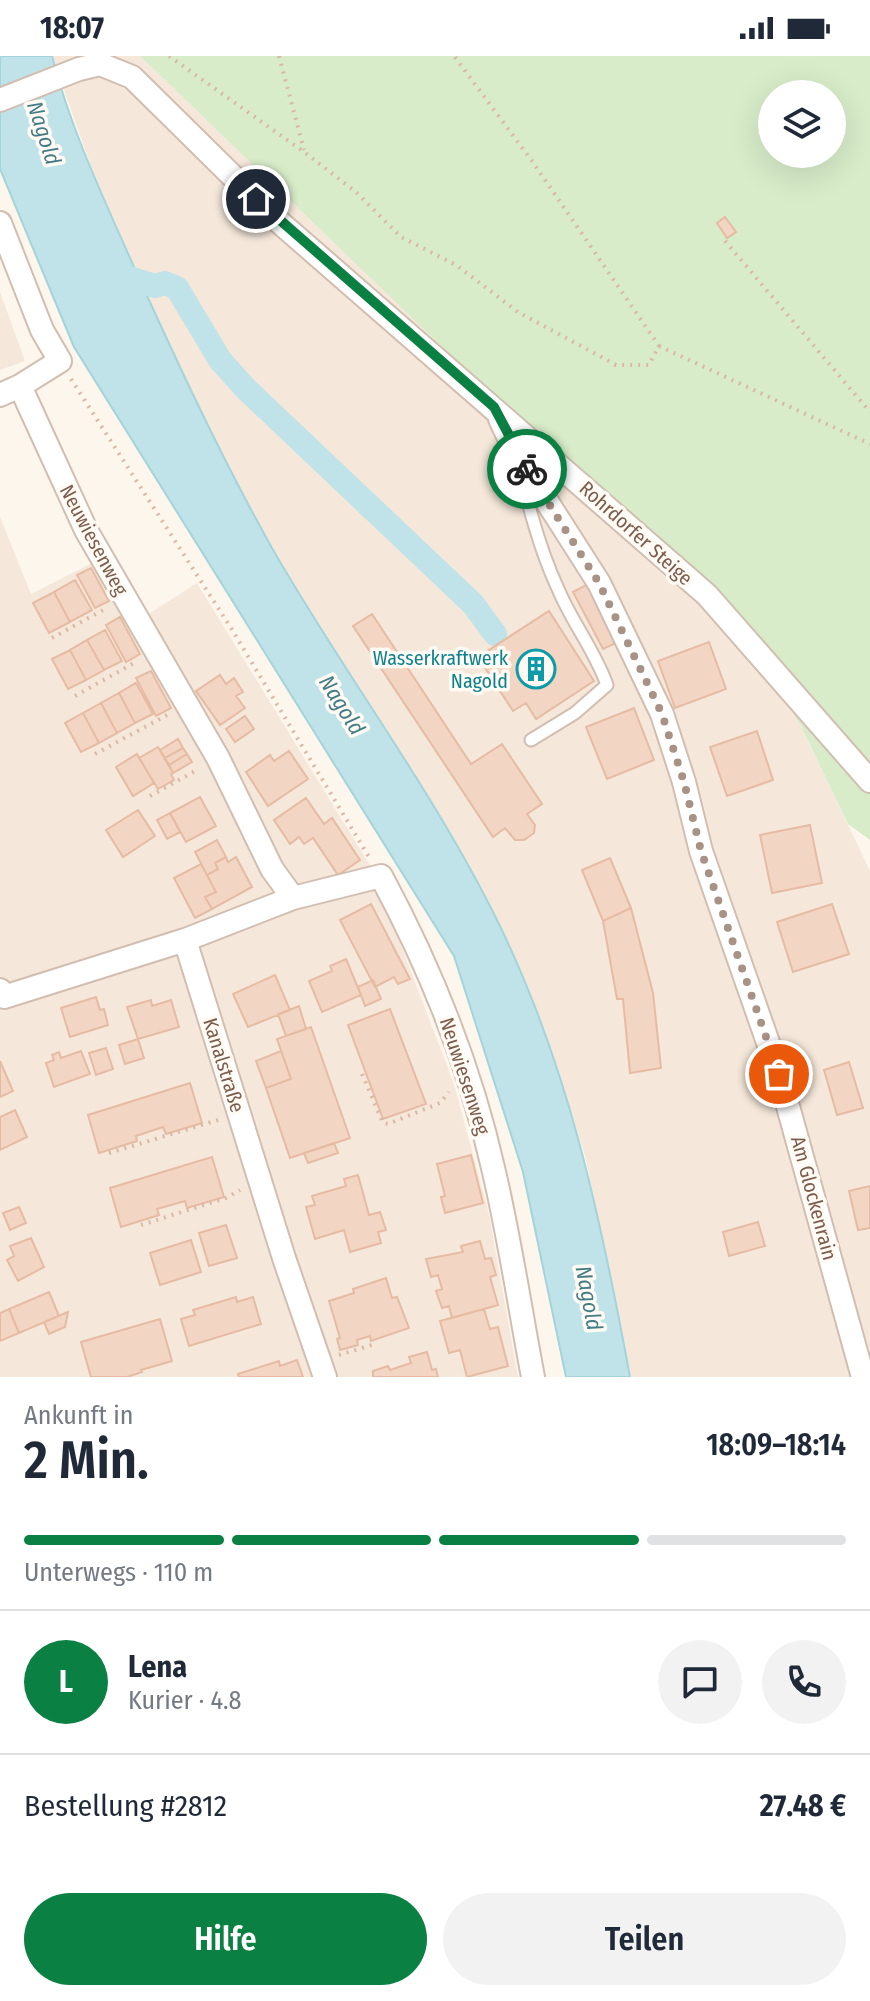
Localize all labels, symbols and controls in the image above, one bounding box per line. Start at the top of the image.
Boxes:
text: 18:07 [40,10,104,46]
map controls [758,80,846,168]
button: layers [758,80,846,168]
water label: Nagold [21,98,67,168]
pin [222,165,290,233]
icon: home [234,177,278,221]
courier [487,429,567,509]
icon: bike [505,447,549,491]
street label: Rohrdorfer Steige [575,476,697,590]
street label: Neuwiesenweg [55,481,133,600]
place label: Wasserkraftwerk Nagold [373,646,509,693]
building icon: Wasserkraftwerk Nagold [515,648,557,690]
water label: Nagold [313,670,371,740]
street label: Neuwiesenweg [435,1014,495,1138]
street label: Kanalstraße [198,1015,250,1115]
pin [745,1040,813,1108]
icon: bag [757,1052,801,1096]
street label: Am Glockenrain [786,1133,842,1263]
water label: Nagold [570,1263,609,1333]
text: Ankunft in [24,1400,133,1431]
text: 18:09–18:14 [706,1427,846,1463]
text: 2 Min. [24,1429,149,1492]
text: Unterwegs · 110 m [24,1557,213,1588]
button: chat [658,1640,742,1724]
button: phone [762,1640,846,1724]
text: Lena [128,1649,187,1685]
text: L [59,1664,73,1700]
text: Kurier · 4.8 [128,1685,242,1716]
text: Bestellung #2812 [24,1788,227,1824]
text: 27.48 € [760,1788,846,1824]
button: Hilfe [24,1893,427,1985]
button: Teilen [443,1893,846,1985]

